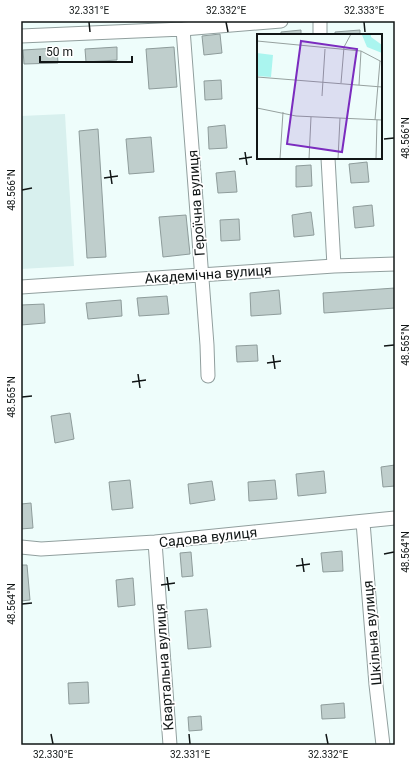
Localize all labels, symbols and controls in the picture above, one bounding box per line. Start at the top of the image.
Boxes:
text: 32.331°E [69,5,109,16]
text: 32.332°E [206,5,246,16]
text: 32.333°E [344,5,384,16]
inset map [257,34,382,159]
scale bar [40,38,132,64]
text: 50 m [46,45,73,59]
text: 48.566°N [400,117,411,159]
street label: Героїчна вулиця [184,149,208,257]
text: 48.566°N [6,169,17,211]
street label: Академічна вулиця [144,262,272,286]
text: 48.565°N [400,324,411,366]
text: 48.565°N [6,376,17,418]
street label: Садова вулиця [158,524,258,550]
text: 48.564°N [400,531,411,573]
street label: Шкільна вулиця [359,580,385,686]
text: 48.564°N [6,583,17,625]
street label: Квартальна вулиця [152,603,176,731]
text: 32.330°E [33,749,73,760]
text: 32.331°E [170,749,210,760]
text: 32.332°E [308,749,348,760]

